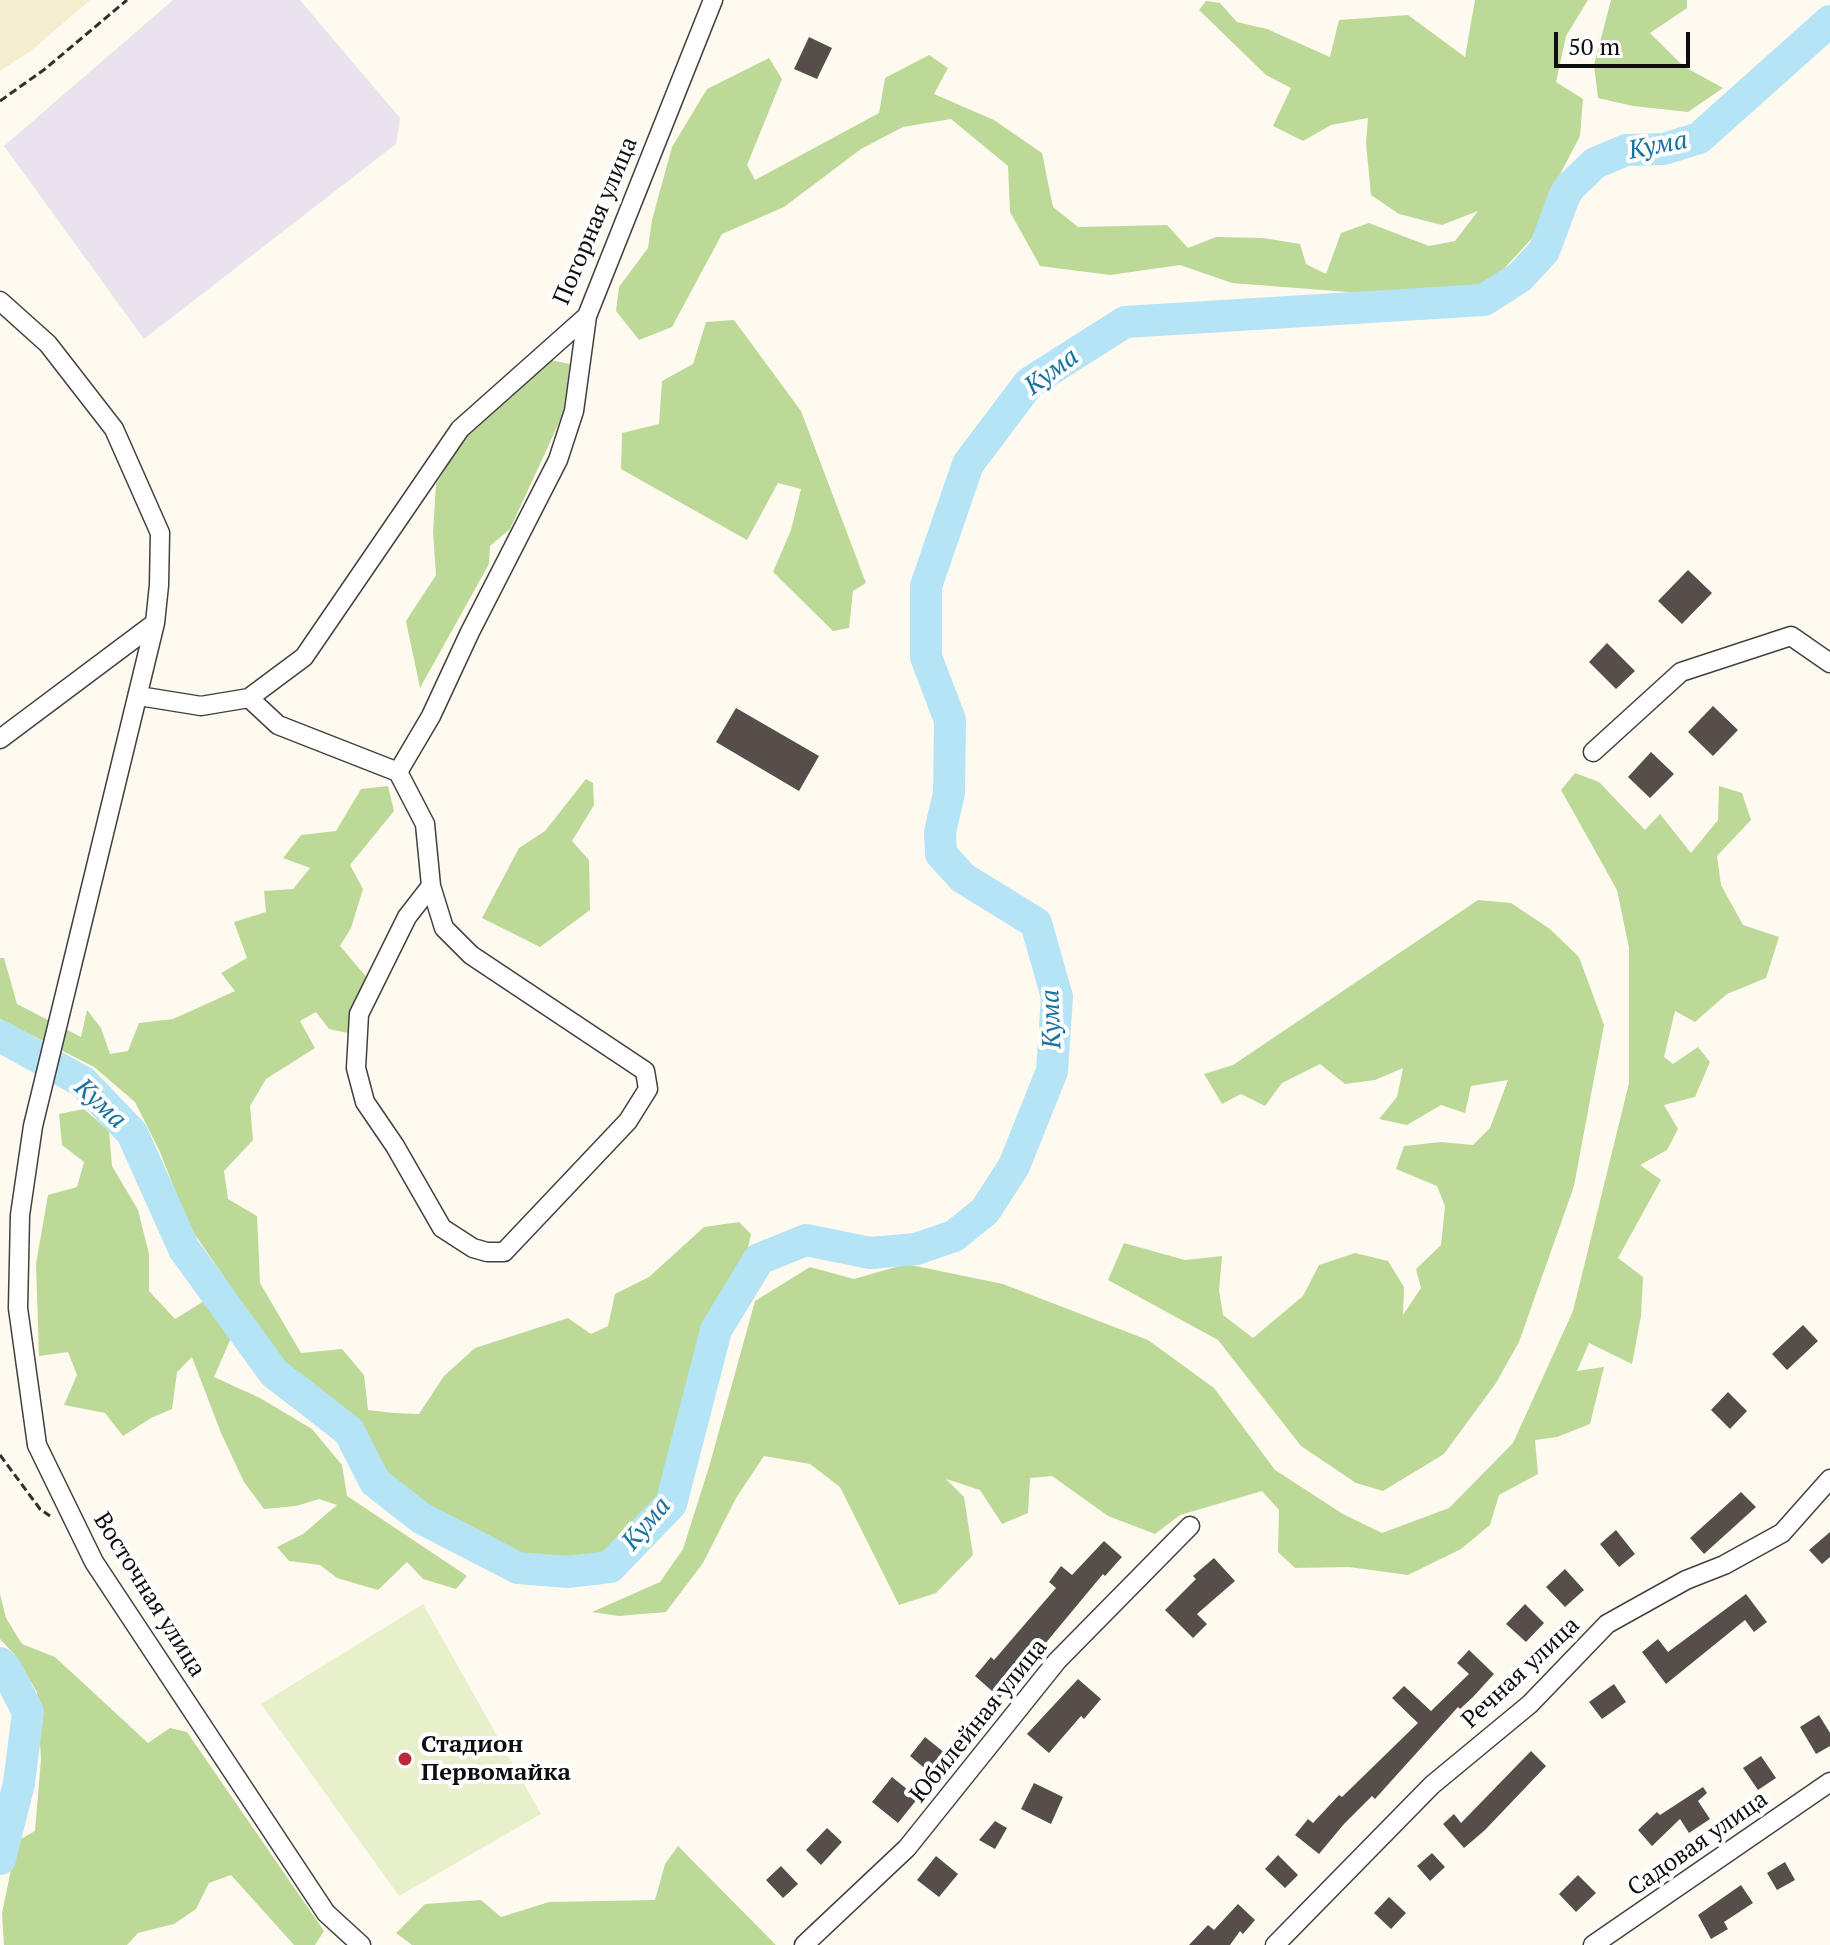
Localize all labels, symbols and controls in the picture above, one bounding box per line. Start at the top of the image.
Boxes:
scale bar [1558,16,1694,66]
text: 50 m [1568,30,1620,62]
water label: Кума [1626,125,1690,167]
street label: Погорная улица [548,133,644,309]
water label: Кума [1019,342,1085,402]
water label: Кума [1035,989,1069,1049]
water label: Кума [68,1072,132,1136]
water label: Кума [616,1491,678,1557]
street label: Восточная улица [87,1507,211,1683]
street label: Речная улица [1456,1611,1586,1735]
street label: Юбилейная улица [904,1633,1054,1809]
place label: Стадион Первомайка [421,1731,571,1787]
marker: Стадион Первомайка [396,1750,414,1768]
street label: Садовая улица [1623,1785,1773,1903]

